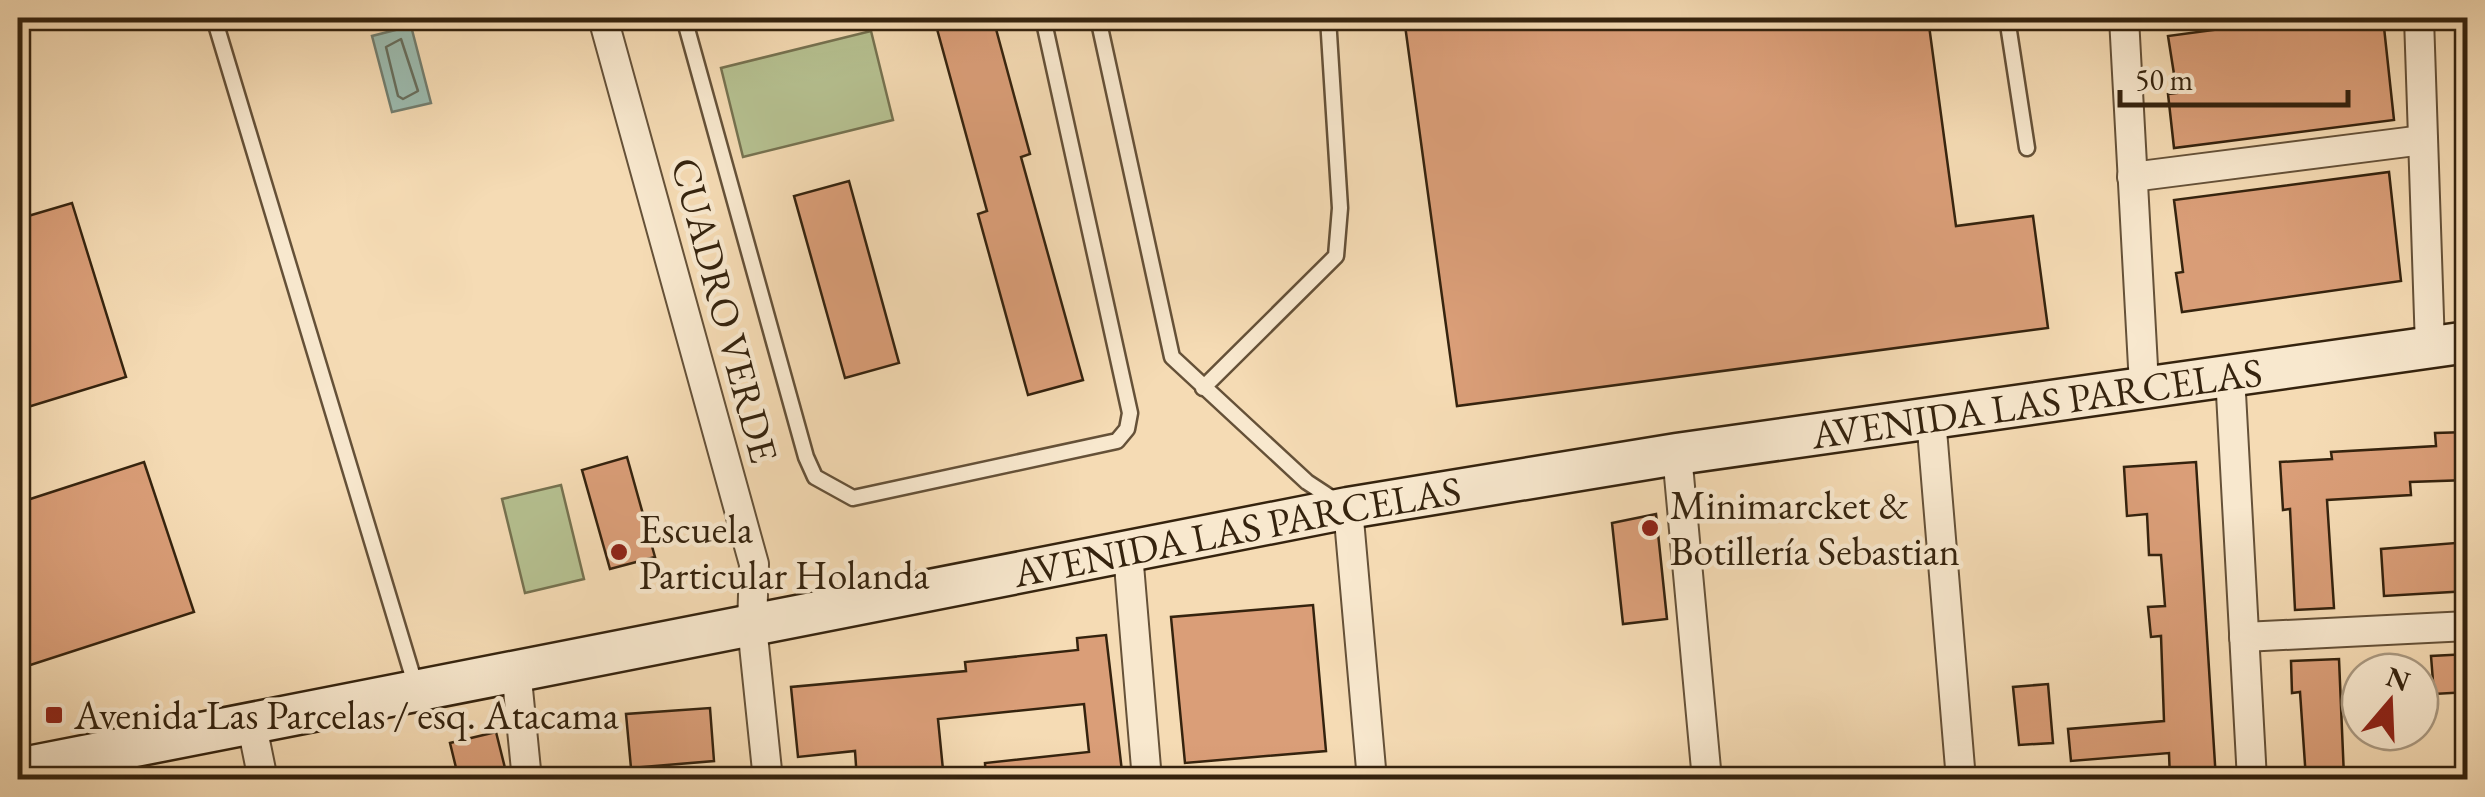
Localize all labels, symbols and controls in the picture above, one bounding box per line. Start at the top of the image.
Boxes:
scale bar [2120,45,2348,107]
text: 50 m [2135,60,2193,99]
street label: CUADRO VERDE [659,152,791,468]
street label: AVENIDA LAS PARCELAS [1807,345,2265,461]
street label: AVENIDA LAS PARCELAS [1008,464,1465,599]
place label: Minimarcket & Botillería Sebastian [1670,479,1960,577]
place label: Escuela Particular Holanda [639,503,930,601]
marker: Minimarcket & Botillería Sebastian [1639,517,1661,539]
marker: Escuela Particular Holanda [608,541,630,563]
north arrow [2340,652,2440,752]
text: N [2382,658,2415,699]
place label: Avenida Las Parcelas / esq. Atacama [73,689,619,741]
marker: Avenida Las Parcelas / esq. Atacama [43,704,65,726]

